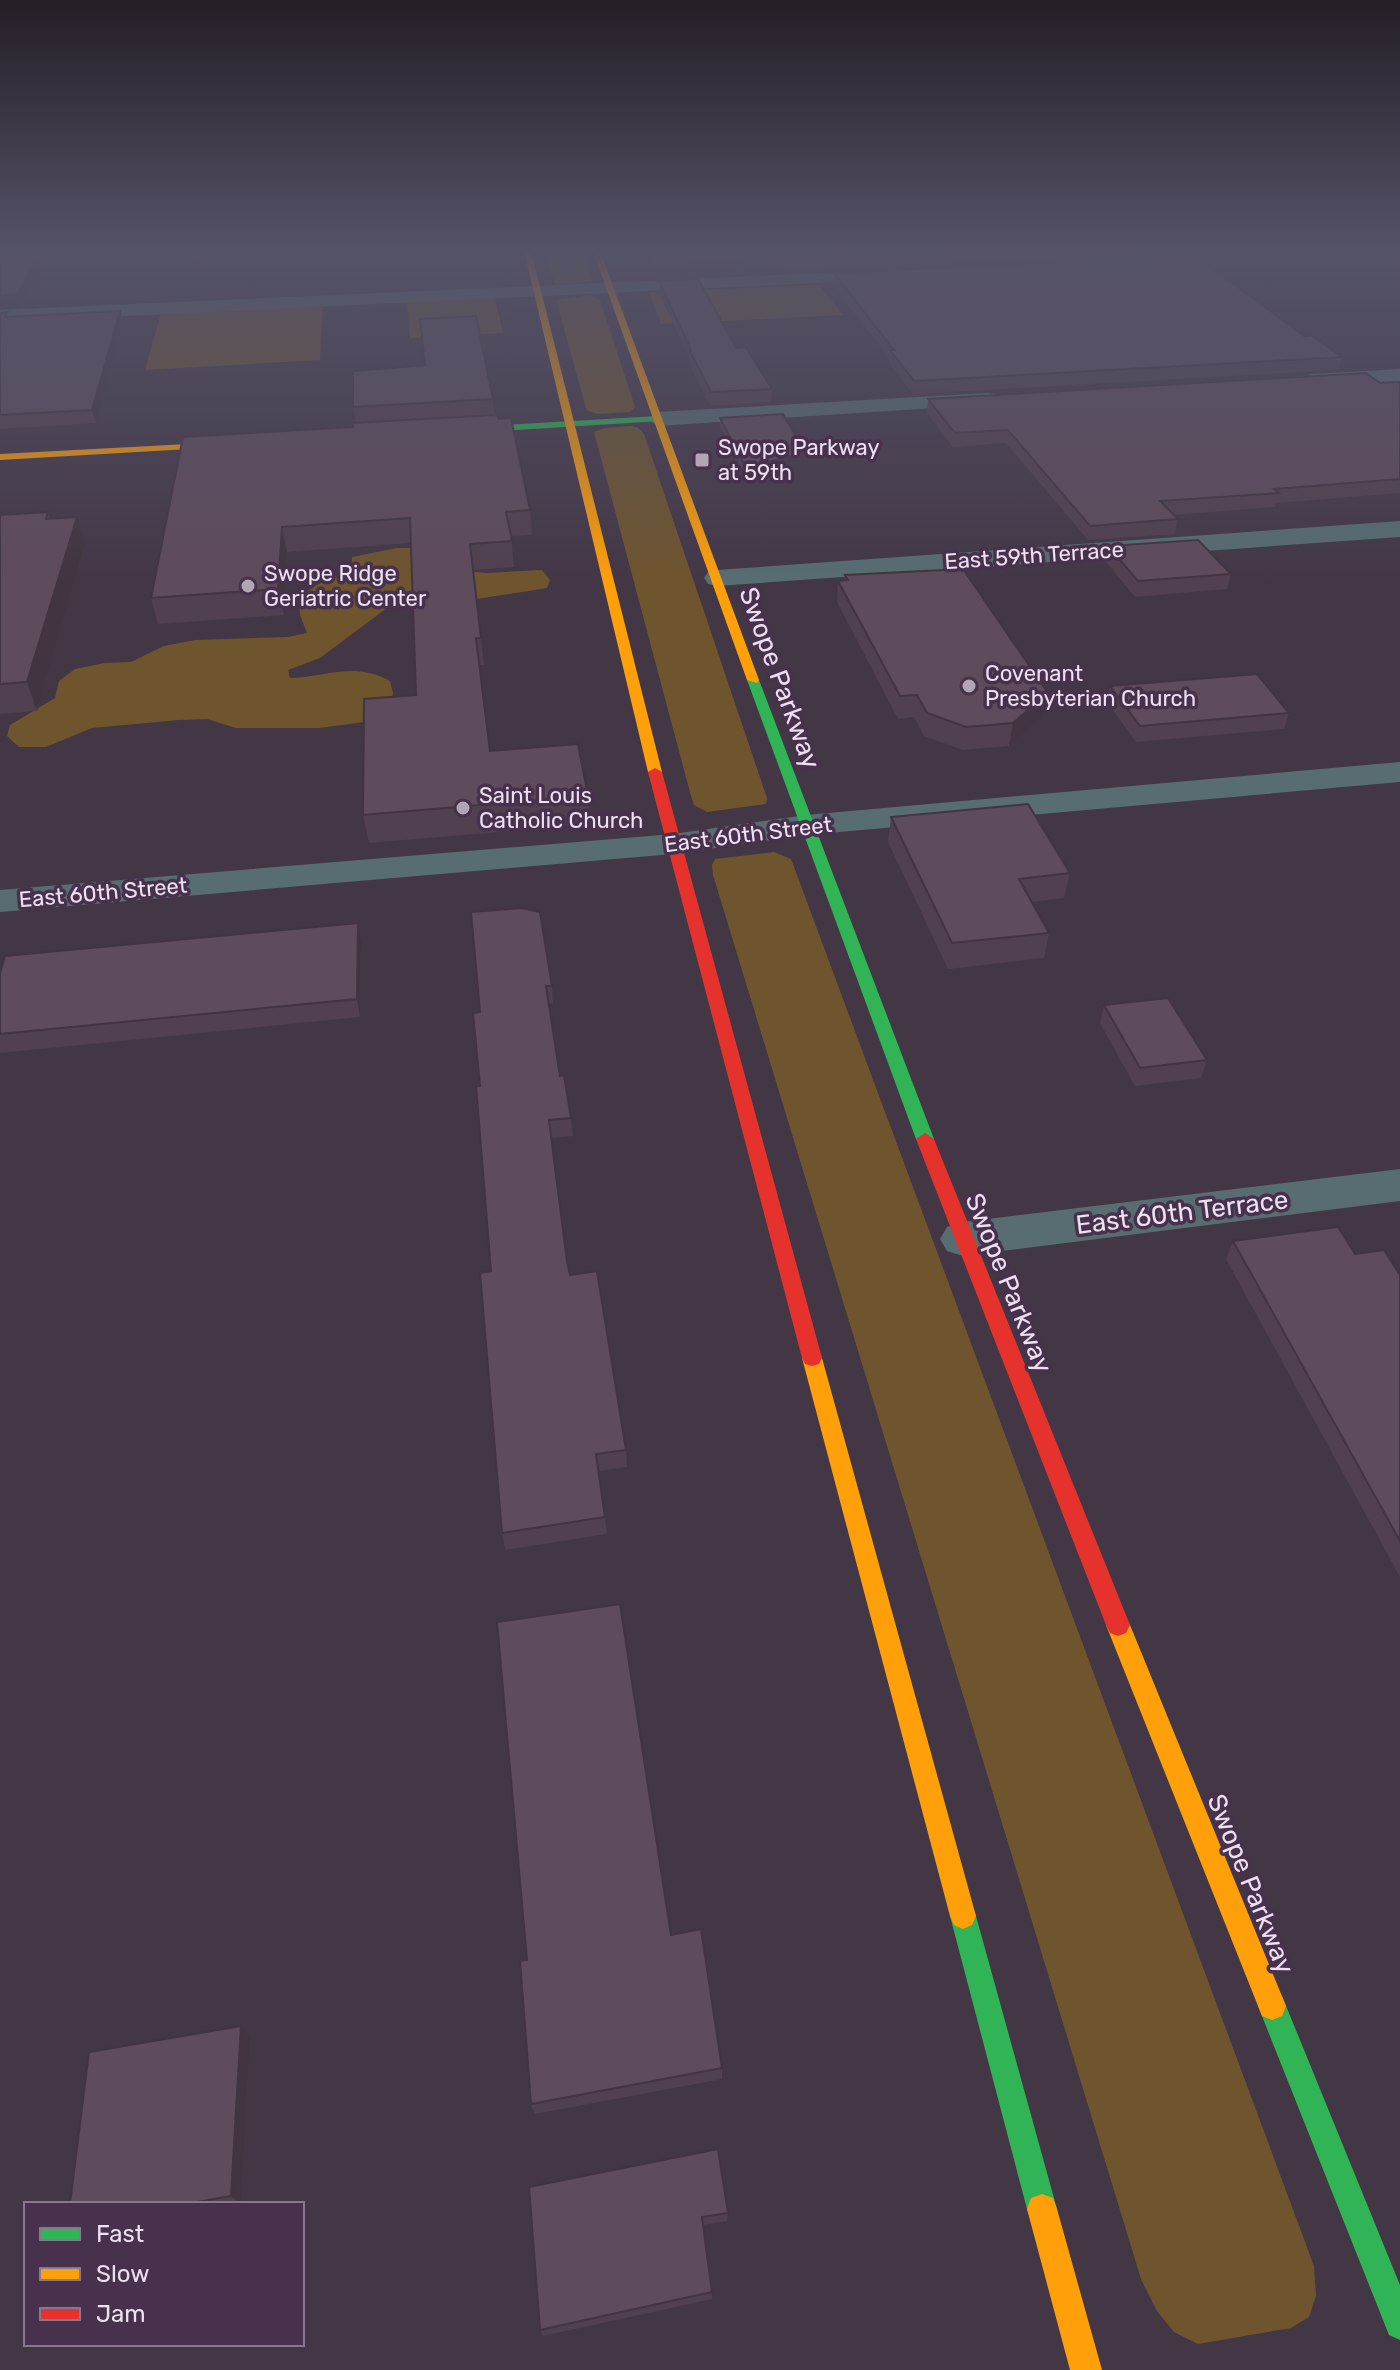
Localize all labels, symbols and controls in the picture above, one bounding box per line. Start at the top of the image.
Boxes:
place label: Swope Parkway at 59th [718,434,880,486]
marker: Swope Parkway at 59th [693,451,711,469]
street label: East 59th Terrace [943,536,1125,575]
place label: Swope Ridge Geriatric Center [264,560,427,612]
marker: Swope Ridge Geriatric Center [239,577,257,595]
street label: Swope Parkway [732,583,827,773]
place label: Covenant Presbyterian Church [985,660,1196,712]
marker: Covenant Presbyterian Church [960,677,978,695]
place label: Saint Louis Catholic Church [479,782,644,834]
marker: Saint Louis Catholic Church [454,799,472,817]
street label: East 60th Street [663,811,834,858]
street label: East 60th Street [18,872,189,913]
street label: East 60th Terrace [1074,1184,1290,1241]
street label: Swope Parkway [958,1189,1059,1378]
street label: Swope Parkway [1200,1790,1301,1979]
legend [24,2202,304,2346]
text: Fast [96,2220,144,2248]
text: Slow [96,2260,149,2288]
text: Jam [96,2300,146,2328]

